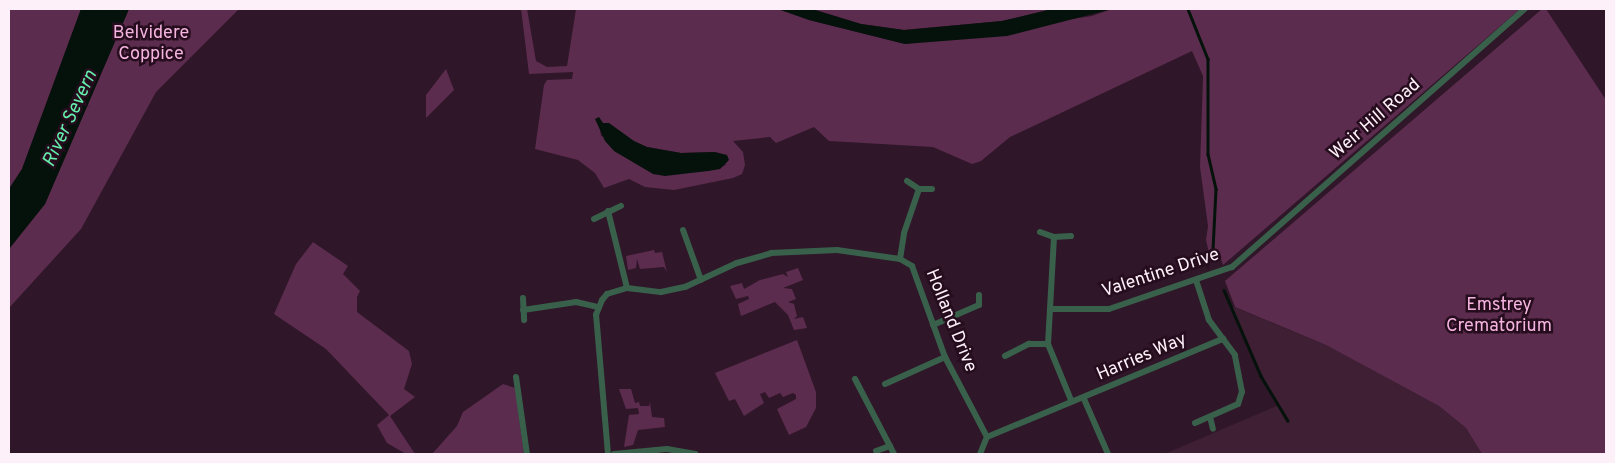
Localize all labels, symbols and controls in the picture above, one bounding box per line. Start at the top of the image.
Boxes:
park label: Belvidere Coppice [113,24,189,66]
water label: River Severn [39,67,103,171]
street label: Weir Hill Road [1326,75,1426,165]
street label: Valentine Drive [1099,245,1223,303]
street label: Holland Drive [920,266,980,376]
park label: Emstrey Crematorium [1446,296,1552,338]
street label: Harries Way [1094,329,1190,387]

